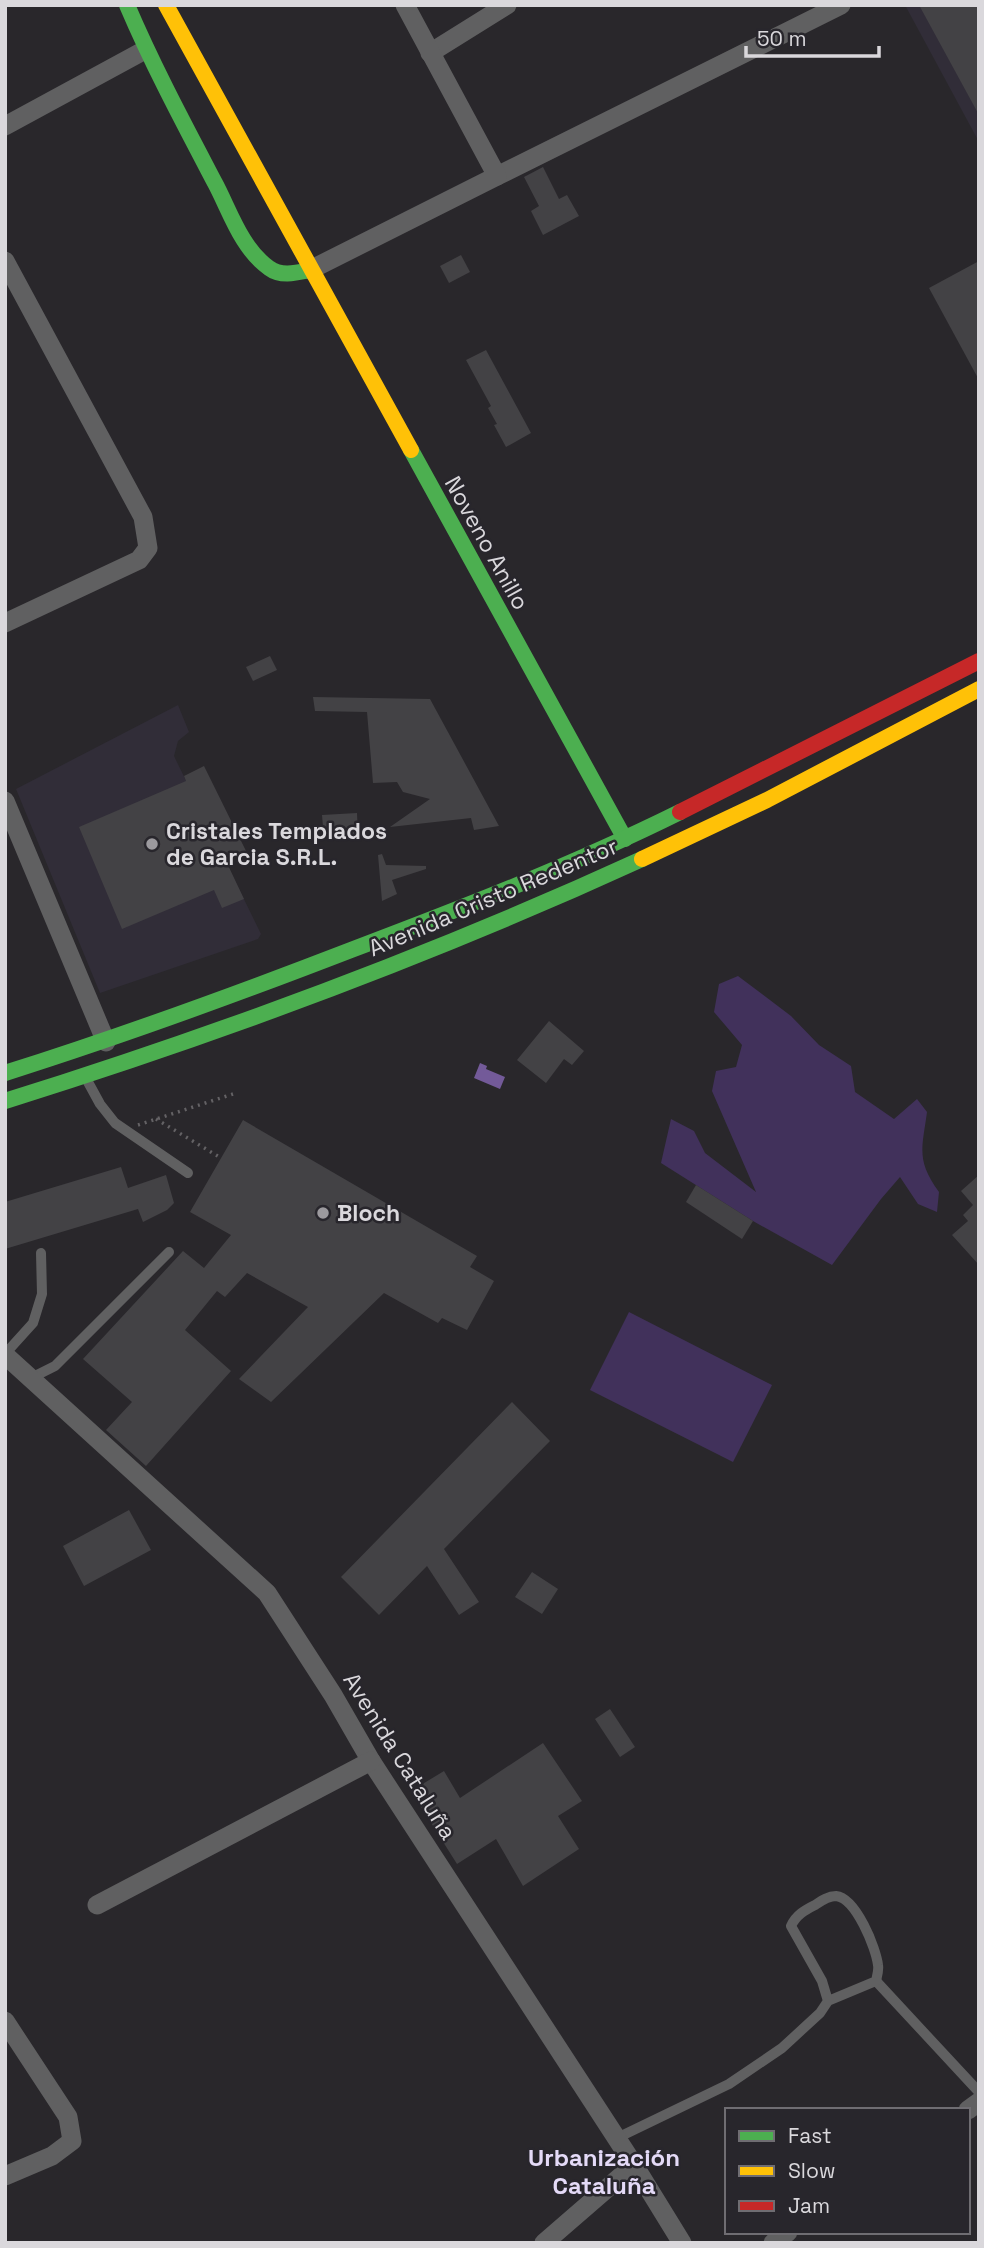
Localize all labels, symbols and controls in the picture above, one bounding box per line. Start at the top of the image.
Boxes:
scale bar [746,14,879,58]
text: 50 m [757,25,807,52]
street label: Noveno Anillo [438,471,536,615]
place label: Cristales Templados de Garcia S.R.L. [166,816,387,872]
street label: Avenida Cristo Redentor [364,831,622,963]
marker: Cristales Templados de Garcia S.R.L. [144,836,160,852]
place label: Bloch [337,1198,400,1228]
marker: Bloch [315,1205,331,1221]
street label: Avenida Cataluña [337,1667,463,1845]
legend [725,2108,970,2234]
text: Fast [788,2122,832,2149]
district label: Urbanización Cataluña [528,2142,680,2201]
text: Slow [788,2157,836,2184]
text: Jam [788,2192,830,2219]

